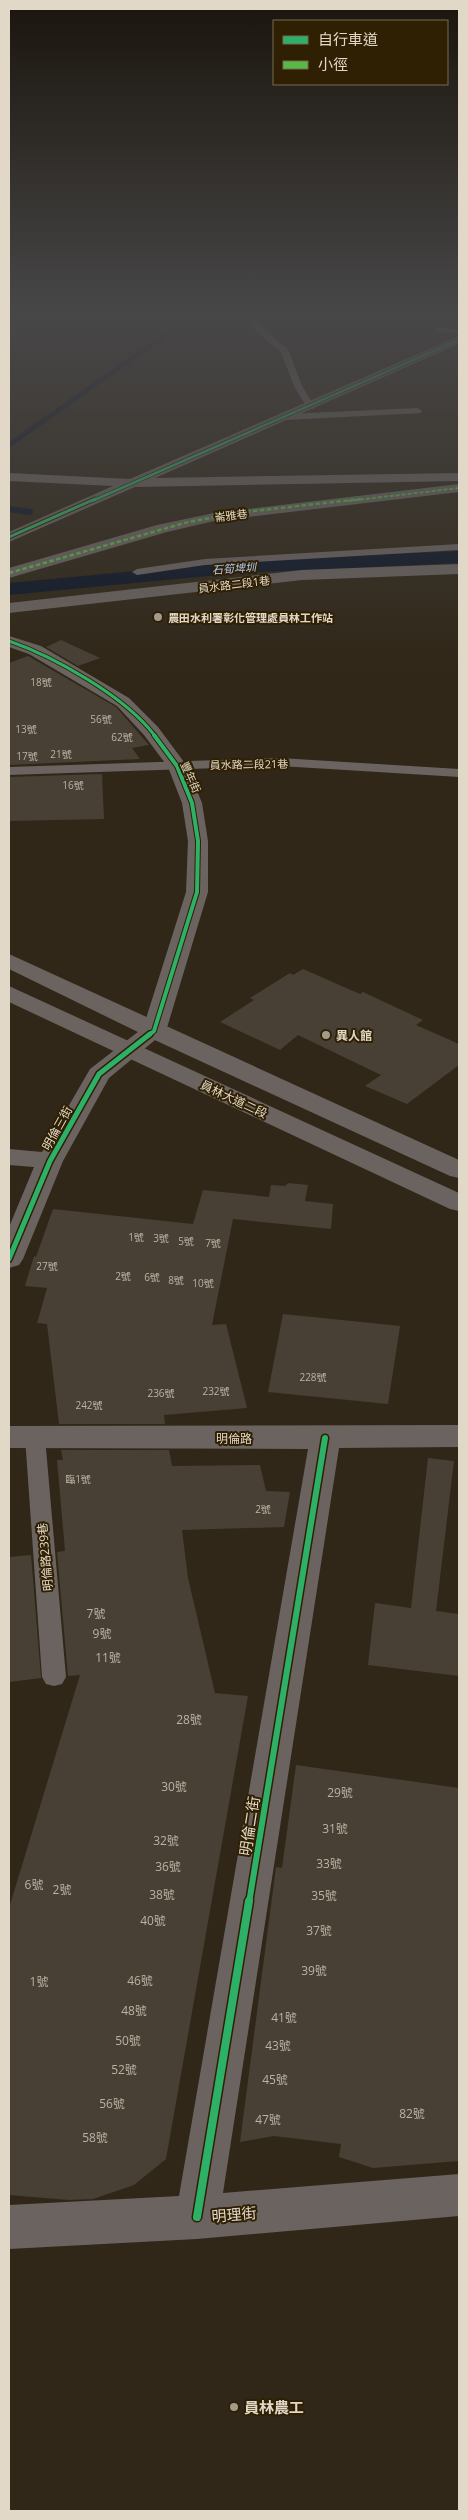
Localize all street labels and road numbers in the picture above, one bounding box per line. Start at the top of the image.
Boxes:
street label: 崙雅巷 [214,506,248,524]
street label: 員水路二段1巷 [197,572,271,596]
street label: 員水路二段21巷 [210,756,288,772]
street label: 豐年街 [177,759,205,795]
street label: 員林大道二段 [198,1076,270,1122]
street label: 明倫三街 [38,1103,76,1153]
street label: 明倫路 [216,1430,252,1447]
street label: 明倫路239巷 [34,1522,56,1592]
street label: 明倫二街 [234,1795,264,1857]
street label: 明理街 [211,2202,257,2226]

